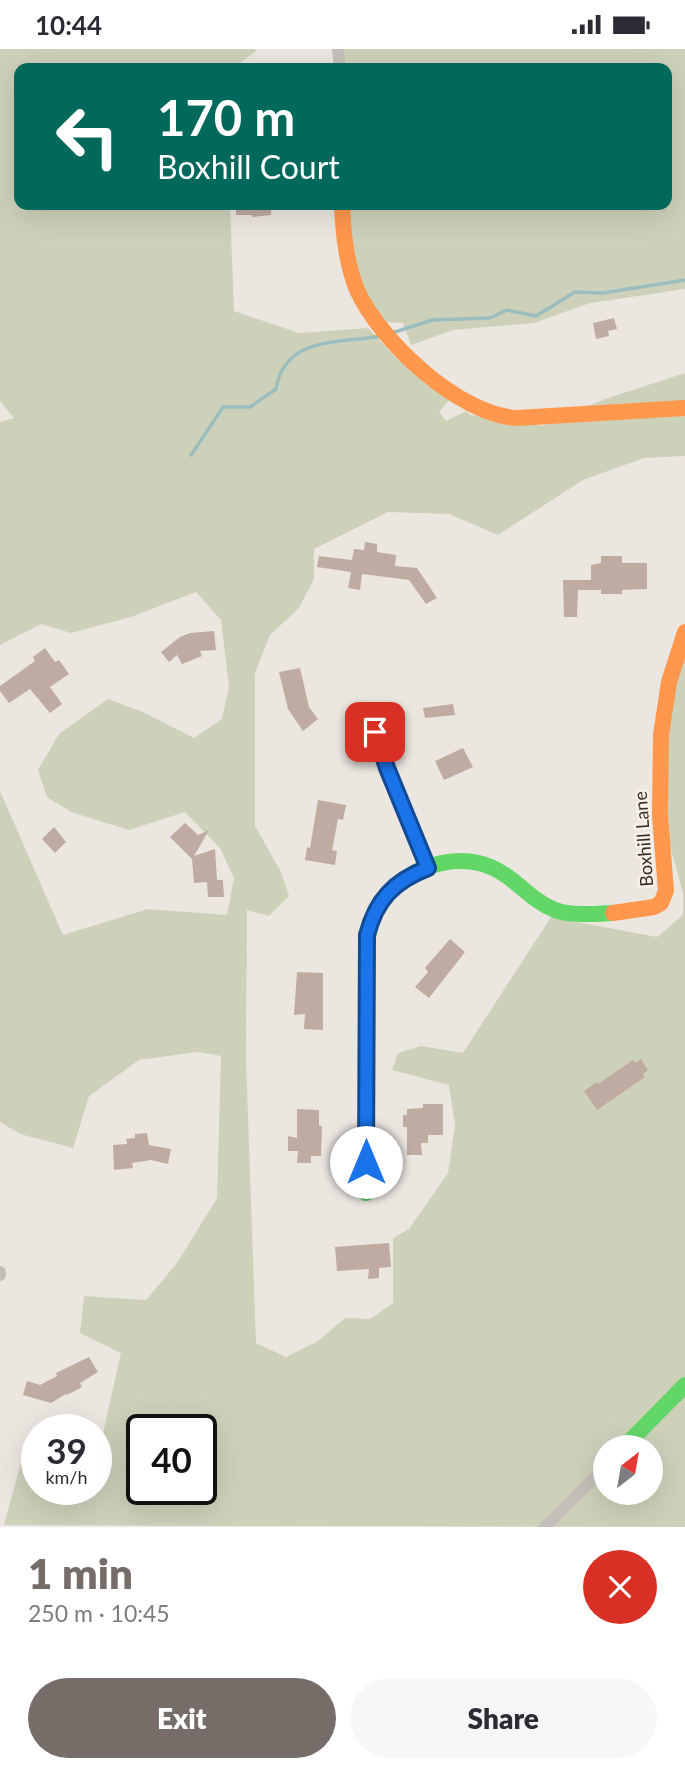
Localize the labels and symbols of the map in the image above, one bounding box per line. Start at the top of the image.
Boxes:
pin [345,702,405,762]
street label: Boxhill Lane [629,791,657,887]
position arrow [329,1125,403,1199]
speed limit sign: 40 [126,1414,217,1505]
north arrow [593,1435,663,1505]

